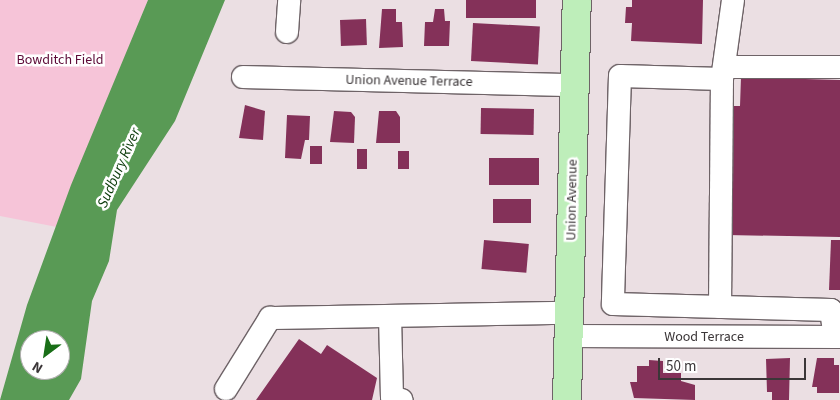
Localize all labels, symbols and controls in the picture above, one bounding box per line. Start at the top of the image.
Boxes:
park label: Bowditch Field [17,52,103,68]
street label: Union Avenue Terrace [345,71,473,91]
water label: Sudbury River [93,125,145,211]
street label: Union Avenue [563,159,581,241]
street label: Wood Terrace [664,329,744,345]
north arrow [20,330,70,380]
scale bar [660,348,808,380]
text: N [29,356,47,378]
text: 50 m [666,356,696,377]

